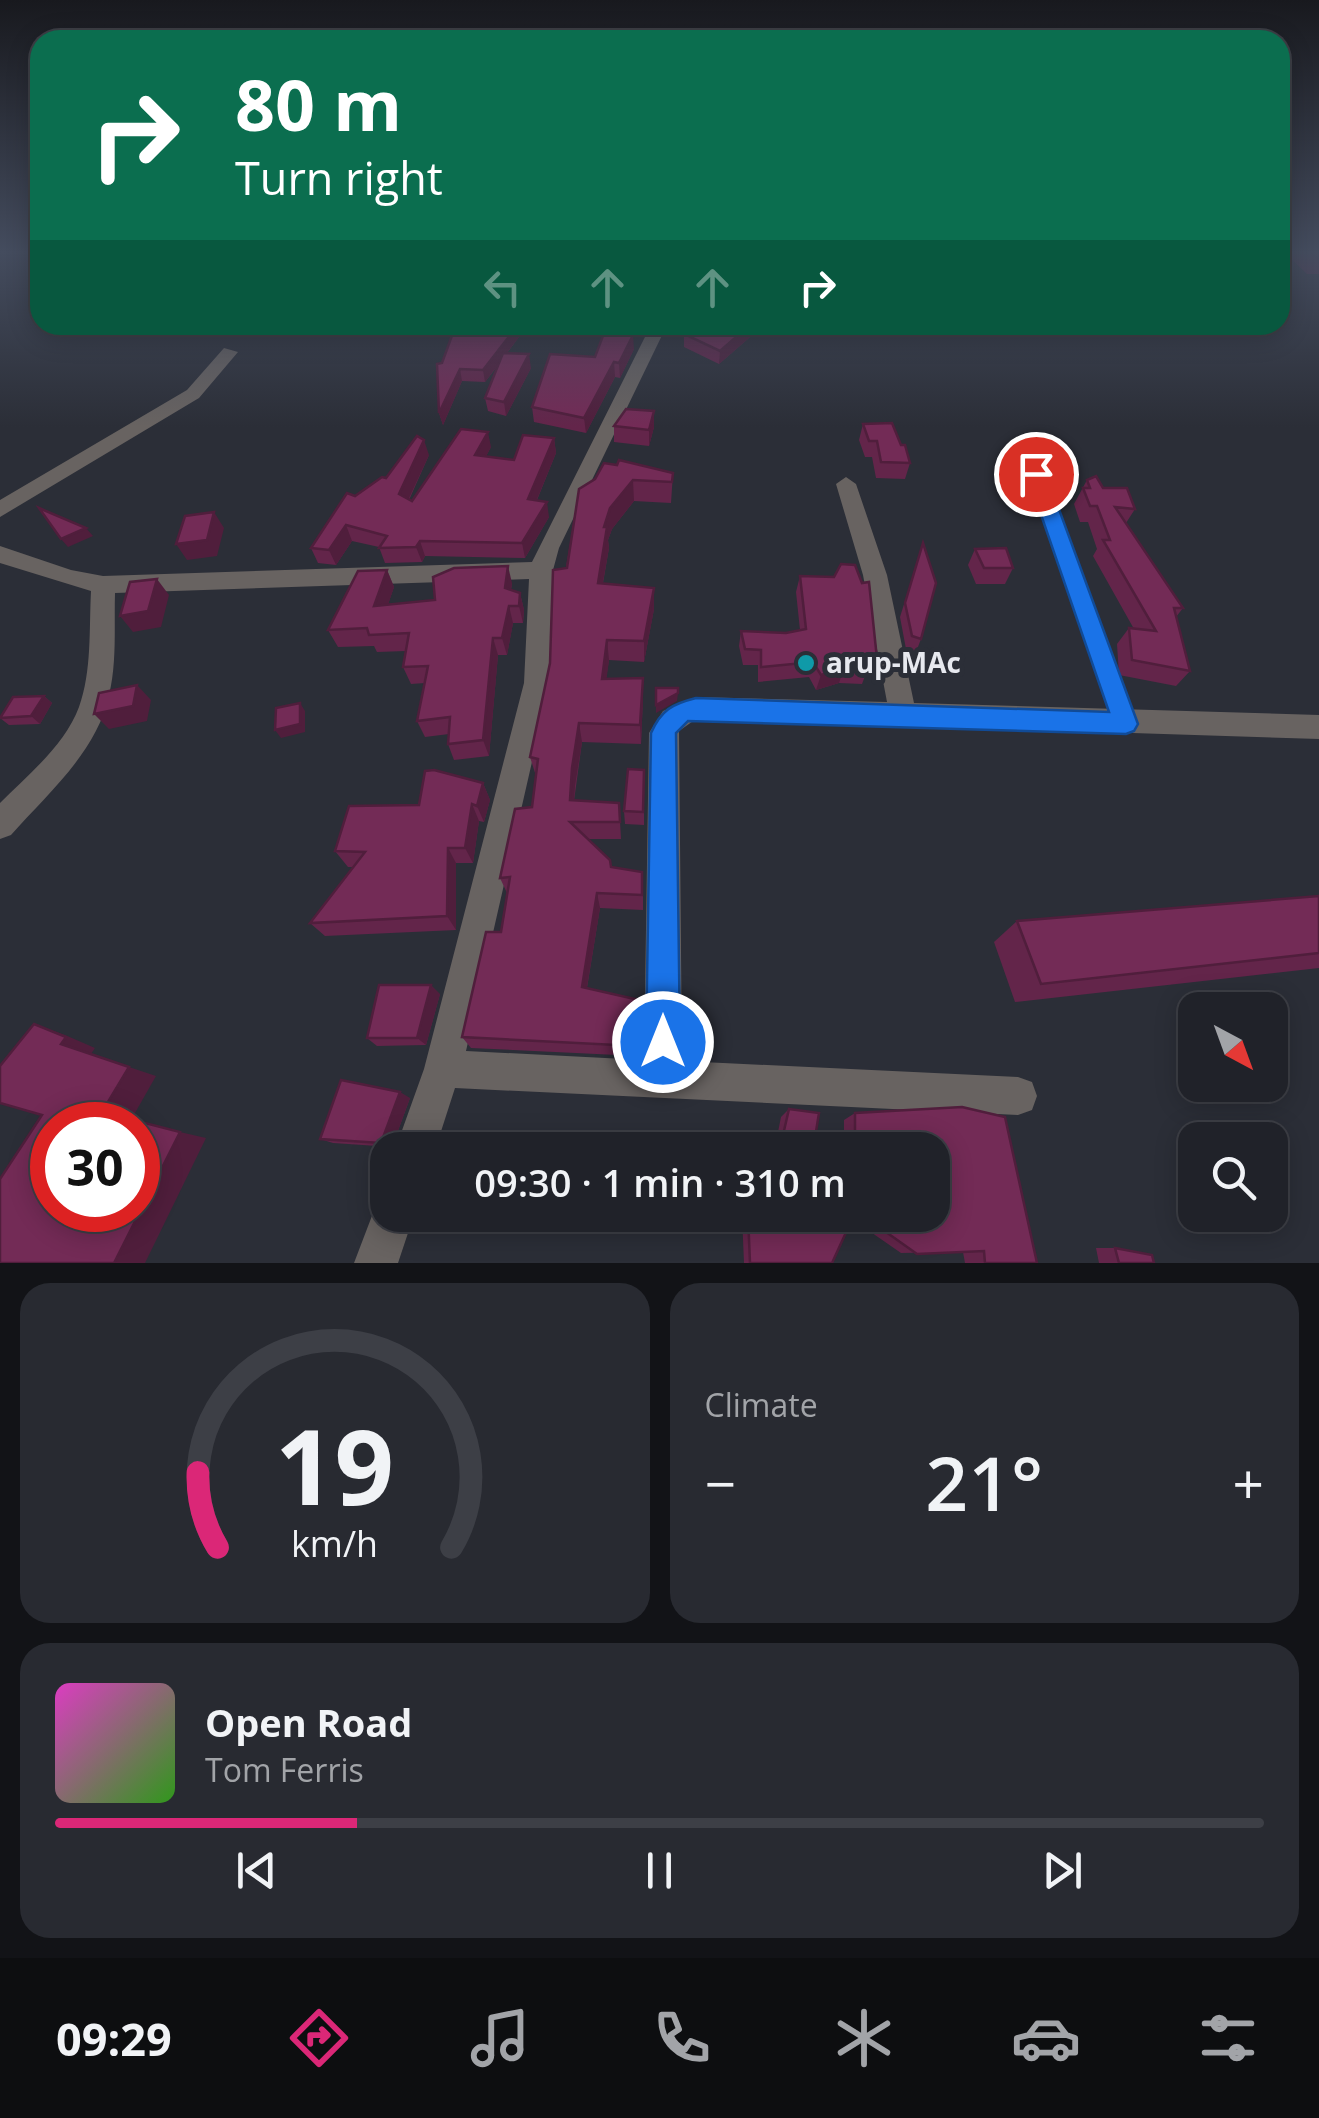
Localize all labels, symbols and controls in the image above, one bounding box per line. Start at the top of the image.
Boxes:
text: 80 m [235,56,402,152]
icon: right [70,70,200,200]
text: Turn right [235,147,443,208]
icon: left [475,260,530,315]
icon: ahead [580,260,635,315]
icon: ahead [685,260,740,315]
icon: right [790,260,845,315]
pin [994,432,1079,517]
icon: arrive [1009,447,1064,502]
place label: arup-MAc [826,643,961,681]
marker: arup-MAc [795,652,817,674]
position arrow [611,990,715,1094]
north arrow [1178,992,1288,1102]
map controls [1178,992,1288,1232]
speed limit sign: 30 [30,1102,160,1232]
button: search [1178,1122,1288,1232]
text: 09:30 · 1 min · 310 m [474,1156,846,1208]
text: Climate [705,1383,818,1426]
text: 19 [275,1394,394,1535]
text: 21° [925,1431,1043,1533]
text: − [705,1445,736,1520]
text: + [1233,1445,1264,1520]
text: km/h [291,1519,378,1567]
text: Open Road [205,1696,412,1748]
text: Tom Ferris [205,1748,364,1791]
icon: previous [229,1843,284,1898]
icon: pause [632,1843,687,1898]
icon: next [1035,1843,1090,1898]
icon: directions [284,2003,354,2073]
icon: music [465,2003,535,2073]
icon: phone [647,2003,717,2073]
icon: climate [829,2003,899,2073]
icon: car [1011,2003,1081,2073]
icon: filters [1193,2003,1263,2073]
text: 09:29 [56,2008,172,2069]

